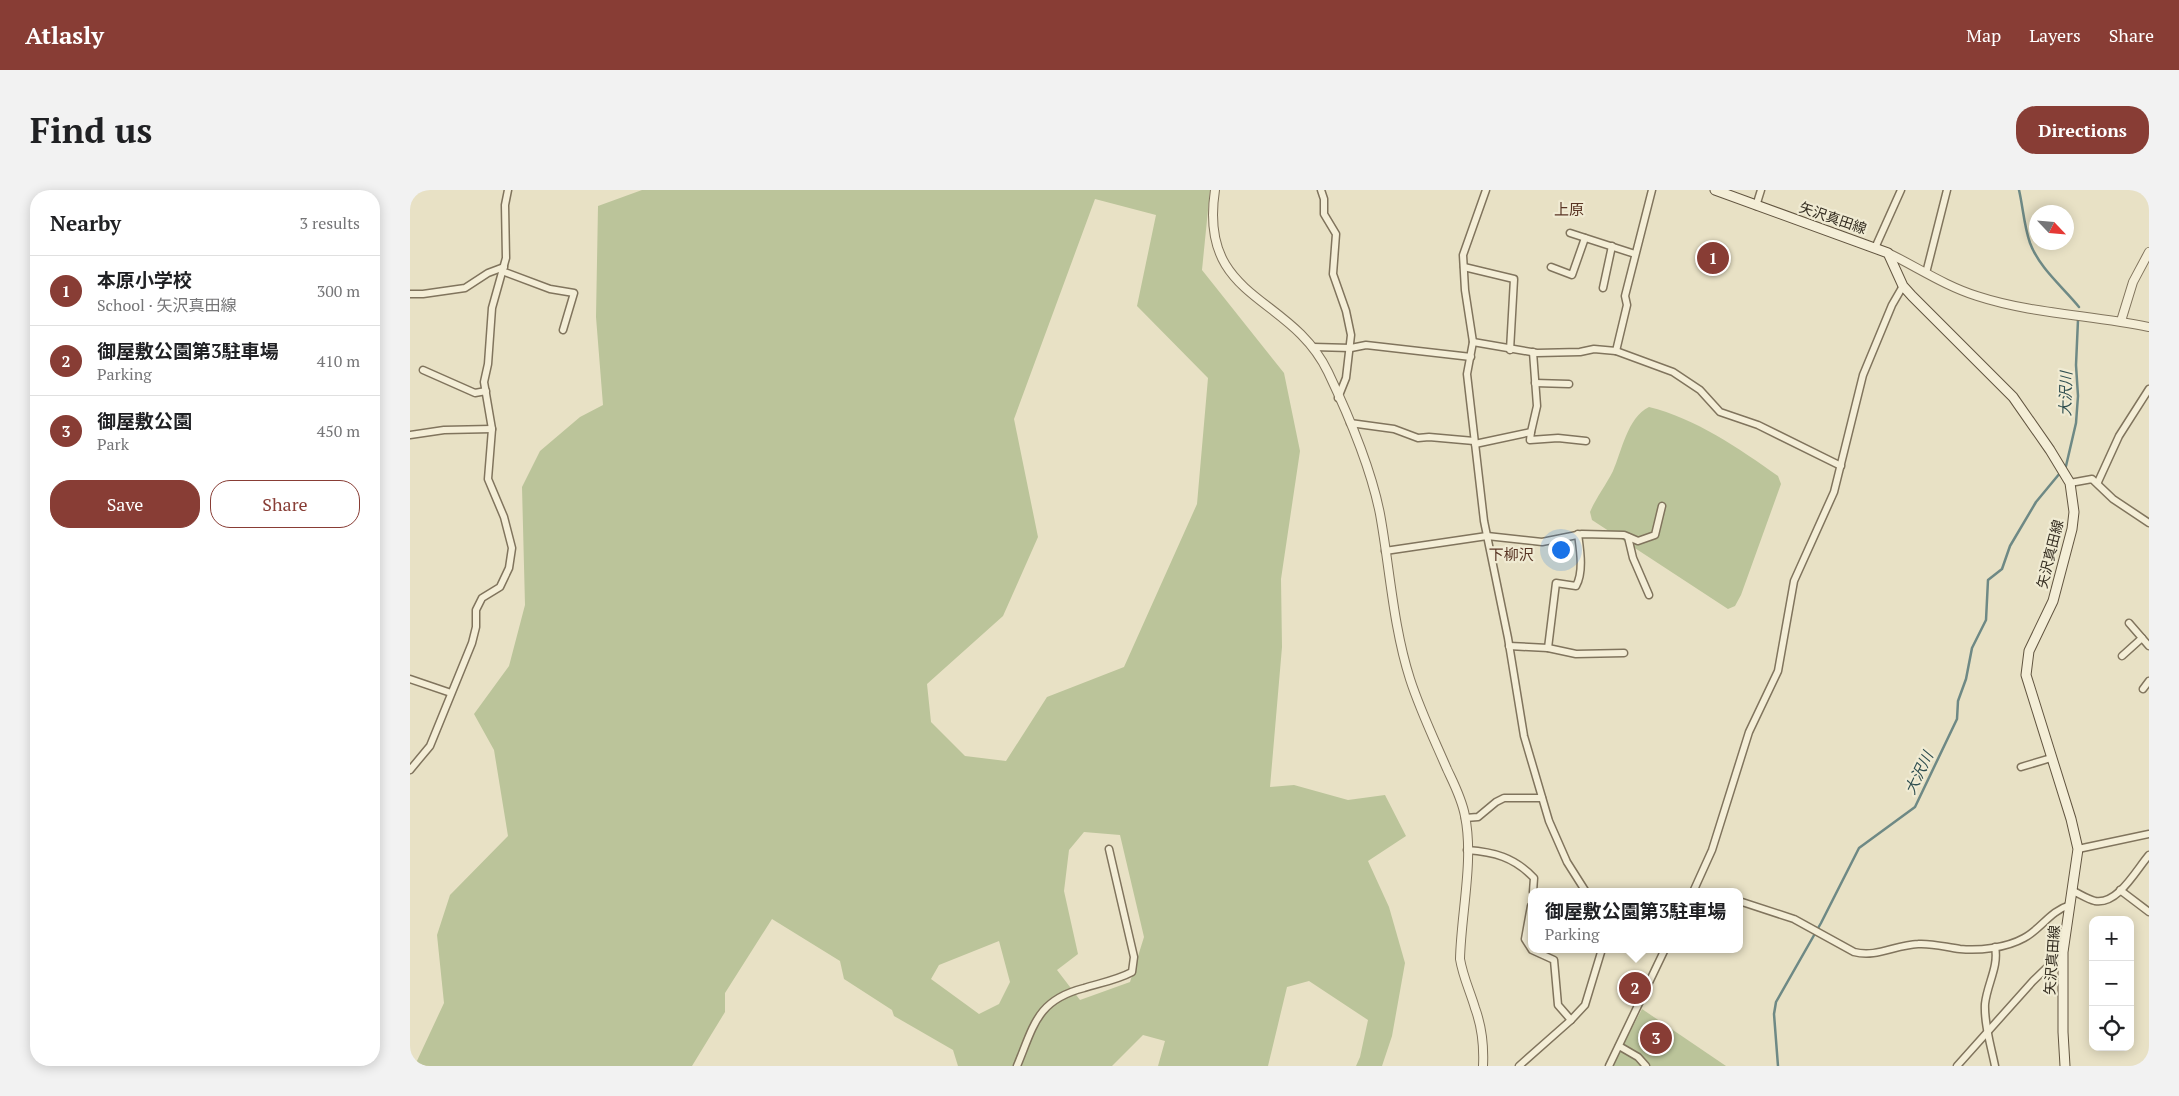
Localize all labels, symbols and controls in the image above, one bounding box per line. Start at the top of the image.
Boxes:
text: Atlasly [25,19,104,51]
text: Map [1966,23,2001,47]
text: Layers [2029,23,2081,47]
text: Share [2109,23,2154,47]
button: Directions [2016,106,2149,154]
text: Find us [30,107,152,153]
street label: 矢沢真田線 [1797,197,1869,238]
district label: 上原 [1554,199,1584,219]
north arrow [2029,205,2074,250]
text: Nearby [50,209,121,237]
text: 3 results [300,212,360,234]
pin: 1 [1697,239,1729,277]
text: 本原小学校 [97,267,192,292]
text: 1 [61,280,71,302]
text: 300 m [317,280,360,302]
text: School · 矢沢真田線 [97,294,237,316]
text: 御屋敷公園第3駐車場 [97,338,279,363]
text: 2 [61,350,71,372]
text: 410 m [317,350,360,372]
text: Parking [97,363,152,385]
water label: 大沢川 [2055,369,2075,417]
text: 御屋敷公園 [97,408,192,433]
text: 3 [61,420,71,442]
text: 450 m [317,420,360,442]
text: Park [97,433,129,455]
button: Save [50,480,200,528]
button: Share [210,480,360,528]
street label: 矢沢真田線 [2032,518,2067,590]
your location [1548,537,1574,563]
district label: 下柳沢 [1488,544,1534,564]
water label: 大沢川 [1899,746,1938,797]
popup [1528,888,1743,953]
text: 御屋敷公園第3駐車場 [1545,898,1726,923]
map controls [2089,916,2134,1051]
button: + [2089,916,2134,961]
text: Parking [1545,923,1599,945]
street label: 矢沢真田線 [2040,924,2063,996]
button: − [2089,961,2134,1006]
pin: 2 [1619,969,1651,1007]
button: locate [2089,1006,2134,1051]
pin: 3 [1640,1019,1672,1057]

